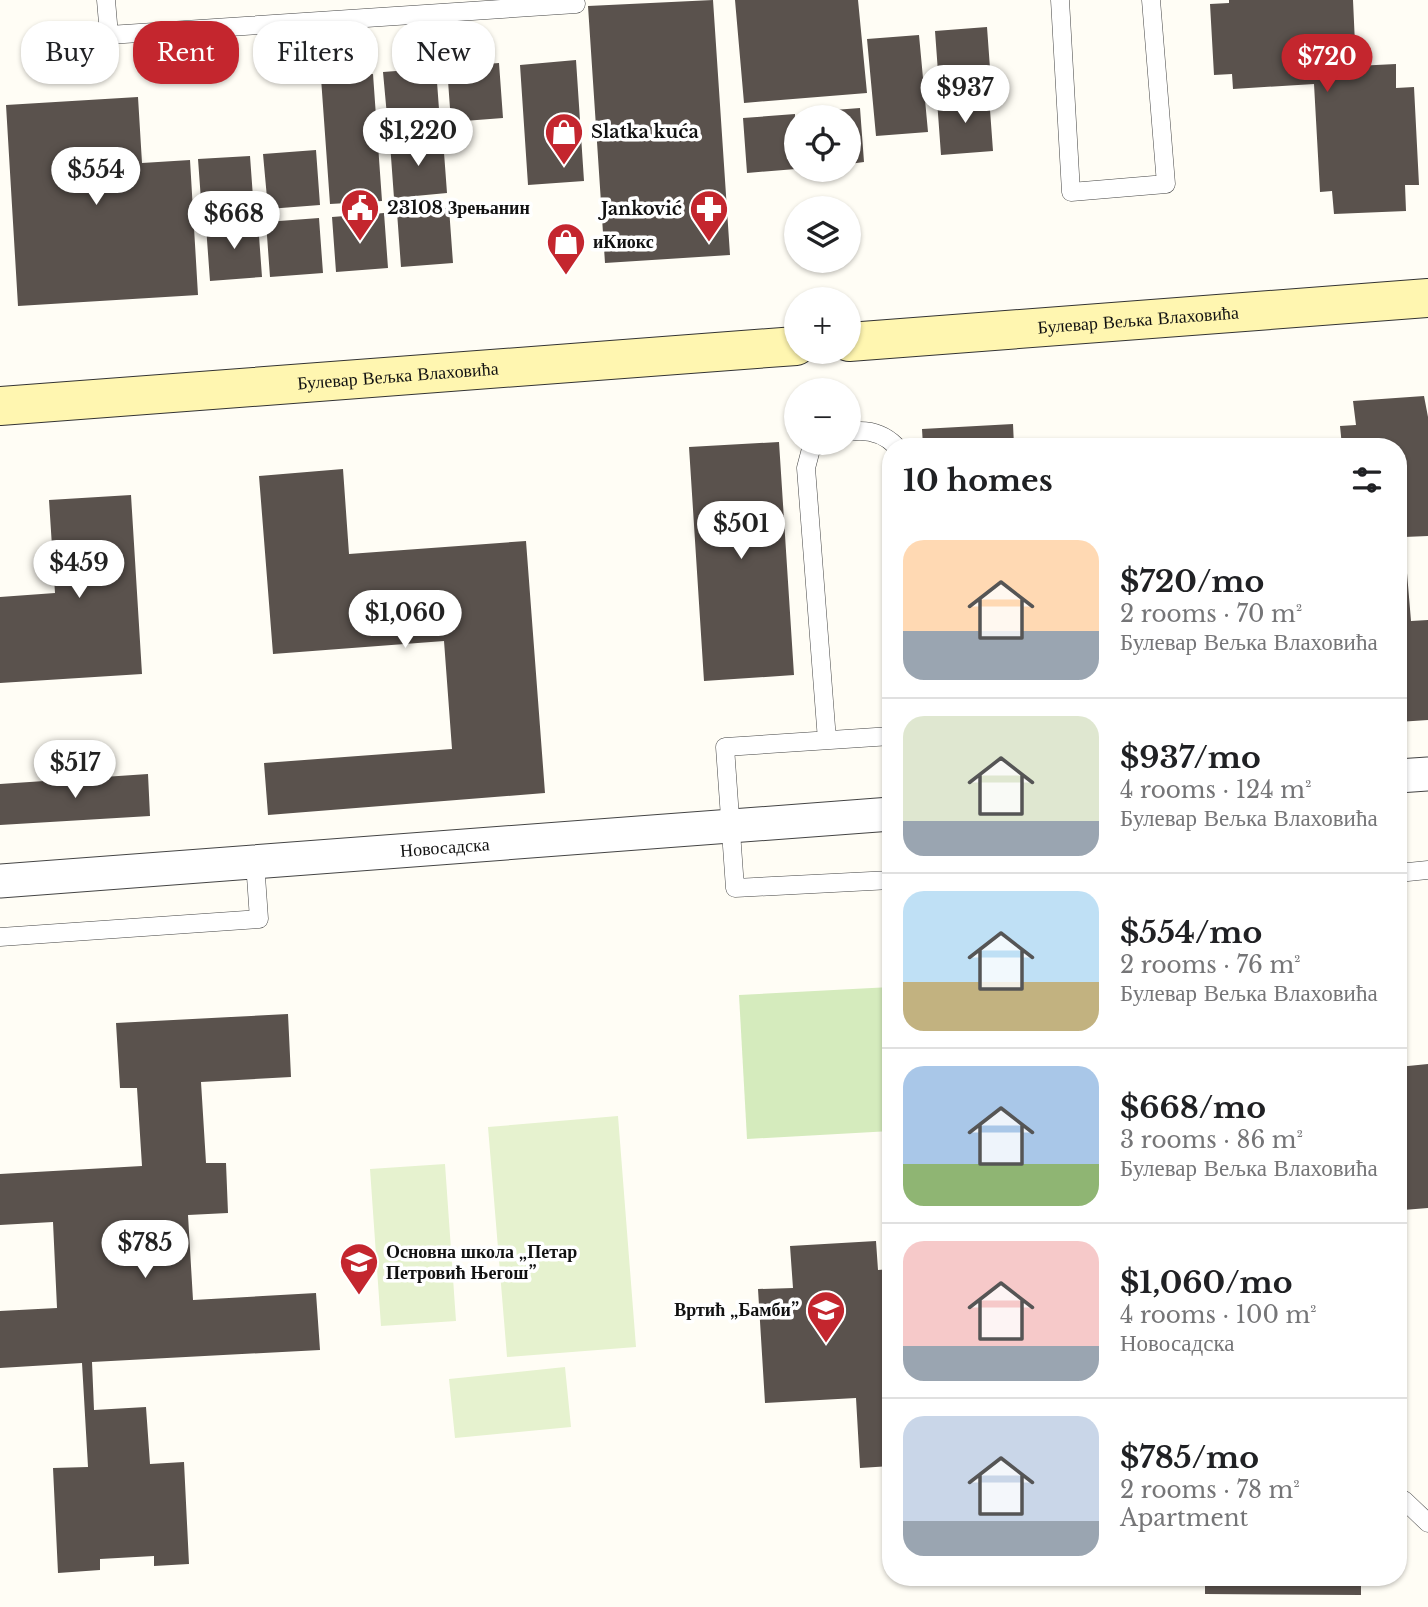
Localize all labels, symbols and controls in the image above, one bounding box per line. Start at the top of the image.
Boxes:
chip: Buy [21,21,119,84]
chip: Rent [133,21,239,84]
chip: Filters [253,21,378,84]
chip: New [392,21,495,84]
pin: $720 [1286,34,1368,94]
text: $720 [1297,43,1357,71]
pin: $937 [924,66,1006,125]
text: $937 [937,74,993,102]
map controls [784,105,861,455]
button: locate [784,105,861,182]
pin: $1,220 [361,108,475,168]
shop icon: Slatka kuća [543,111,585,166]
text: $1,220 [379,117,457,145]
place label: Slatka kuća [591,121,699,143]
pin: $554 [55,148,137,207]
text: $554 [67,156,125,184]
public building icon: 23108 Зрењанин [339,187,381,242]
pharmacy icon: Janković [688,188,730,243]
pin: $668 [193,191,275,251]
button: layers [784,196,861,273]
place label: 23108 Зрењанин [387,197,530,219]
place label: Janković [597,198,682,220]
text: $668 [204,200,264,228]
shop icon: иКиокс [545,221,587,276]
place label: иКиокс [593,231,654,253]
button: + [784,287,861,364]
street label: Булевар Вељка Влаховића [1037,301,1240,339]
street label: Булевар Вељка Влаховића [296,357,499,395]
button: − [784,378,861,455]
icon: filters [1348,461,1386,499]
text: 10 homes [903,462,1053,499]
pin: $501 [700,502,782,561]
text: $501 [713,510,769,538]
pin: $459 [38,540,120,600]
text: $459 [49,549,109,577]
text: $720/mo [1120,563,1264,600]
icon: home [959,568,1043,652]
pin: $1,060 [348,590,462,650]
text: $1,060 [365,599,445,627]
text: 2 rooms · 70 m² [1120,600,1302,628]
text: Булевар Вељка Влаховића [1120,628,1378,656]
text: $937/mo [1120,739,1261,776]
pin: $517 [34,740,116,800]
icon: home [959,744,1043,828]
text: $517 [50,749,100,777]
text: 4 rooms · 124 m² [1120,776,1311,804]
text: Булевар Вељка Влаховића [1120,804,1378,832]
street label: Новосадска [399,833,490,862]
text: $554/mo [1120,914,1262,951]
icon: home [959,919,1043,1003]
text: 2 rooms · 76 m² [1120,951,1301,979]
text: Булевар Вељка Влаховића [1120,979,1378,1007]
text: $668/mo [1120,1089,1266,1126]
icon: home [959,1094,1043,1178]
text: 3 rooms · 86 m² [1120,1126,1303,1154]
text: Булевар Вељка Влаховића [1120,1154,1378,1182]
pin: $785 [104,1220,186,1280]
text: $785 [118,1229,172,1257]
school or university icon: Основна школа „Петар Петровић Његош” [338,1241,380,1296]
place label: Основна школа „Петар Петровић Његош” [386,1241,577,1284]
text: $1,060/mo [1120,1264,1292,1301]
icon: home [959,1269,1043,1353]
school or university icon: Вртић „Бамби” [805,1289,847,1344]
place label: Вртић „Бамби” [674,1299,799,1321]
text: 4 rooms · 100 m² [1120,1301,1317,1329]
text: Новосадска [1120,1329,1235,1357]
text: $785/mo [1120,1439,1259,1476]
icon: home [959,1444,1043,1528]
text: 2 rooms · 78 m² [1120,1476,1300,1504]
text: Apartment [1120,1504,1248,1532]

